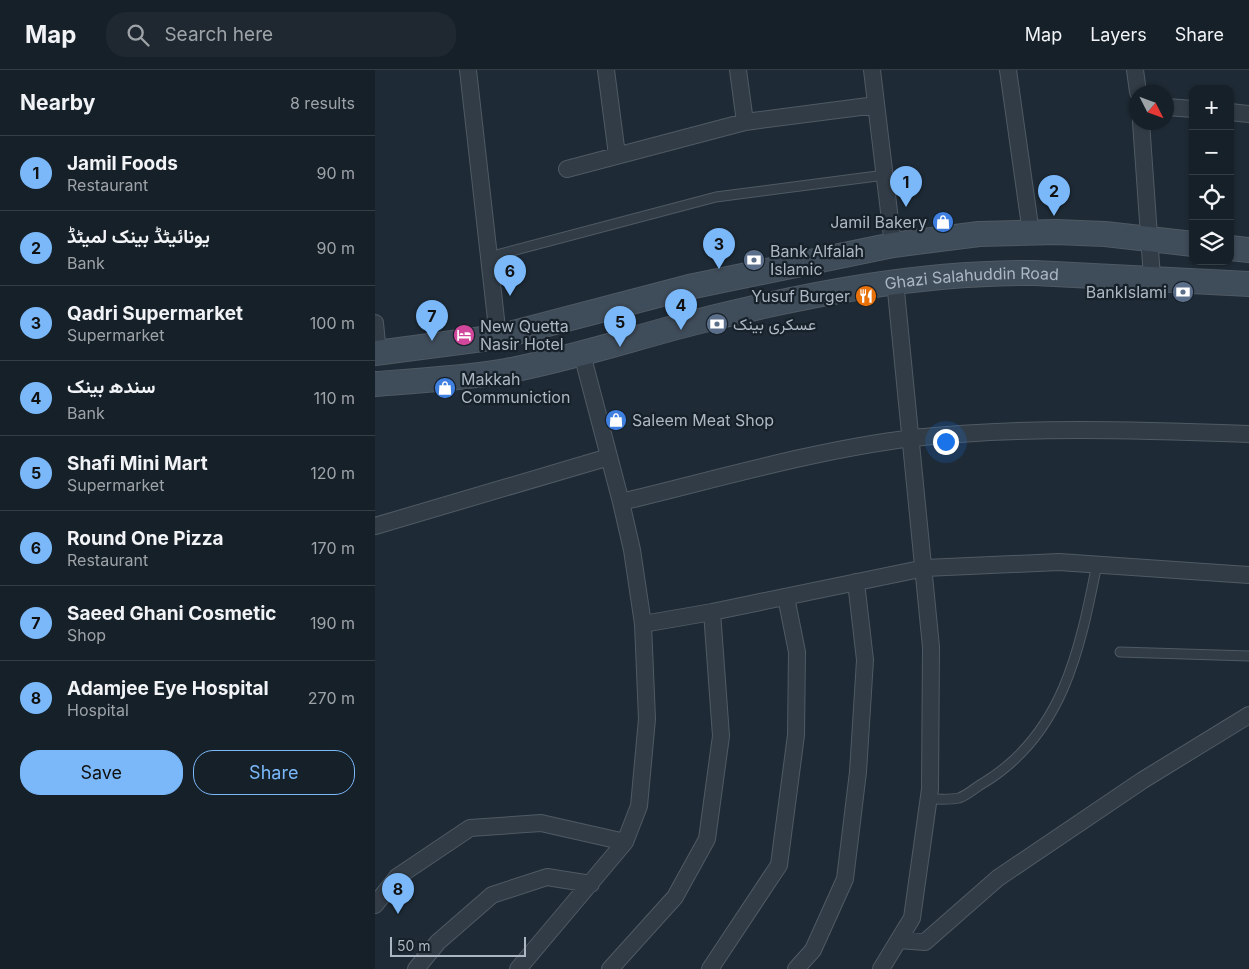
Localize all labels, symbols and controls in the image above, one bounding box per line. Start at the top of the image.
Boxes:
search box [106,12,456,57]
text: Map [25,20,76,49]
icon: search [124,21,152,49]
text: Search here [164,23,273,46]
text: Map [1025,24,1062,45]
text: Layers [1090,24,1147,45]
text: Share [1175,24,1224,45]
north arrow [1129,85,1174,130]
map controls [1189,85,1234,265]
button: + [1189,85,1234,130]
text: Nearby [20,90,95,115]
text: 8 results [290,93,355,113]
button: − [1189,130,1234,175]
text: Jamil Foods [67,152,178,175]
text: 1 [33,163,39,183]
text: 90 m [316,163,355,183]
pin: 1 [890,166,922,207]
text: Restaurant [67,175,148,195]
pin: 2 [1038,175,1070,216]
button: locate [1189,175,1234,220]
shop icon: Jamil Bakery [931,210,955,234]
place label: Jamil Bakery [830,212,927,232]
button: layers [1189,220,1234,265]
text: یونائیٹڈ بینک لمیٹڈ [67,225,210,248]
pin: 3 [703,228,735,269]
text: 2 [31,238,41,258]
text: 90 m [316,238,355,258]
place label: Bank Alfalah Islamic [770,241,864,279]
bank icon: Bank Alfalah Islamic [742,248,766,272]
text: Bank [67,253,105,273]
pin: 6 [494,255,526,296]
street label: Ghazi Salahuddin Road [883,263,1059,293]
bank icon: BankIslami [1171,280,1195,304]
place label: BankIslami [1086,282,1167,302]
restaurant icon: Yusuf Burger [854,284,878,308]
place label: Yusuf Burger [751,286,850,306]
pin: 4 [665,289,697,330]
pin: 7 [416,300,448,341]
text: Qadri Supermarket [67,302,243,325]
pin: 5 [604,306,636,347]
bank icon: عسکری بینک [705,312,729,336]
text: 3 [31,313,41,333]
text: 100 m [310,313,355,333]
place label: عسکری بینک [733,314,816,335]
place label: New Quetta Nasir Hotel [480,316,569,354]
hotel icon: New Quetta Nasir Hotel [452,323,476,347]
text: Supermarket [67,325,164,345]
place label: Makkah Communiction [461,369,570,407]
text: سندھ بینک [67,375,155,398]
shop icon: Makkah Communiction [433,376,457,400]
text: 4 [31,388,41,408]
text: 110 m [313,388,355,408]
text: Bank [67,403,105,423]
shop icon: Saleem Meat Shop [604,408,628,432]
place label: Saleem Meat Shop [632,410,774,430]
your location [933,429,959,455]
text: Shafi Mini Mart [67,452,208,475]
text: 5 [31,463,41,483]
text: 120 m [310,463,355,483]
text: Supermarket [67,475,164,495]
text: Round One Pizza [67,527,224,550]
text: 6 [31,538,41,558]
text: 170 m [311,538,355,558]
text: Restaurant [67,550,148,570]
text: Saeed Ghani Cosmetic [67,602,276,625]
text: 7 [31,613,41,633]
text: 190 m [310,613,355,633]
text: Shop [67,625,106,645]
text: Adamjee Eye Hospital [67,677,269,700]
text: 8 [31,688,41,708]
text: 270 m [308,688,355,708]
text: Hospital [67,700,129,720]
button: Save [20,750,183,795]
button: Share [193,750,355,795]
pin: 8 [382,873,414,914]
scale bar [390,934,526,957]
text: 50 m [397,937,431,954]

